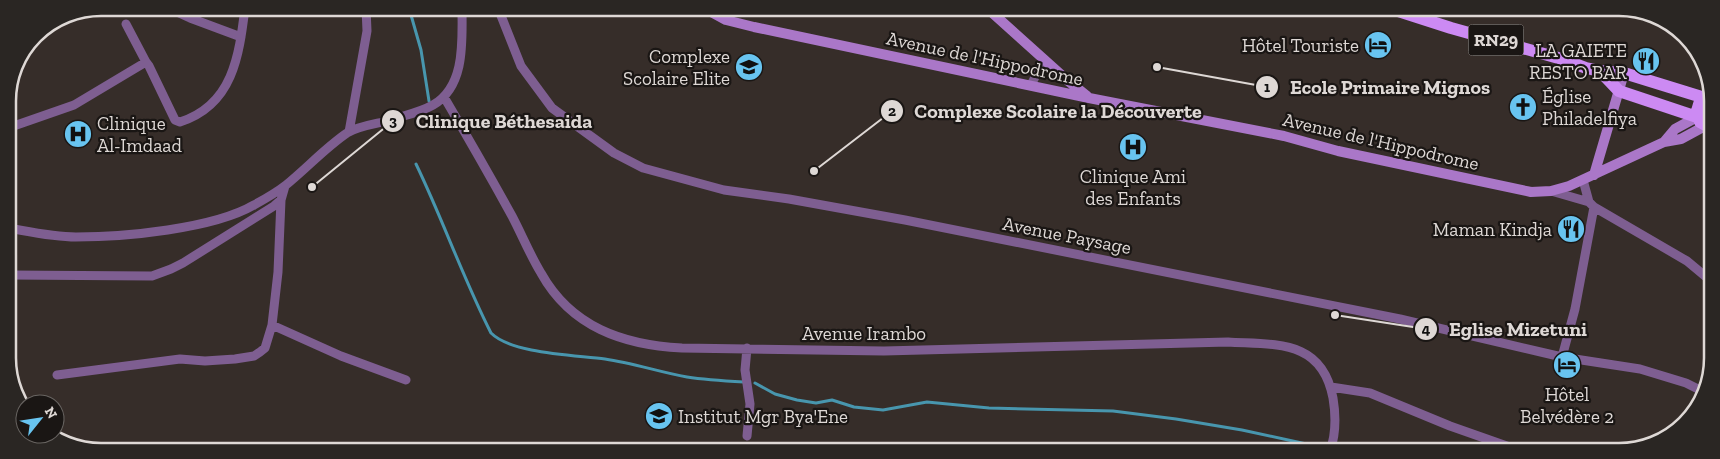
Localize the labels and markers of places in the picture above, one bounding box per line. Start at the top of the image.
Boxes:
hotel icon: Hôtel Touriste [1363,30,1393,60]
place label: Hôtel Touriste [1242,34,1359,57]
place label: LA GAIETE RESTO BAR [1529,39,1627,84]
place label: Complexe Scolaire Elite [623,45,730,90]
restaurant icon: LA GAIETE RESTO BAR [1631,46,1661,76]
school or university icon: Complexe Scolaire Elite [734,52,764,82]
callout: Ecole Primaire Mignos [1255,69,1500,104]
place label: Église Philadelfiya [1542,85,1637,130]
church icon: Église Philadelfiya [1508,92,1538,122]
callout: Complexe Scolaire la Découverte [880,93,1212,128]
callout: Clinique Béthesaida [381,103,603,138]
place label: Clinique Al-Imdaad [97,112,183,157]
hospital icon: Clinique Al-Imdaad [63,119,93,149]
hospital icon: Clinique Ami des Enfants [1118,132,1148,162]
place label: Clinique Ami des Enfants [1080,165,1186,210]
restaurant icon: Maman Kindja [1556,214,1586,244]
place label: Maman Kindja [1433,218,1552,241]
callout: Eglise Mizetuni [1414,312,1597,347]
hotel icon: Hôtel Belvédère 2 [1552,350,1582,380]
place label: Hôtel Belvédère 2 [1520,383,1614,428]
school or university icon: Institut Mgr Bya'Ene [644,401,674,431]
place label: Institut Mgr Bya'Ene [678,405,848,428]

